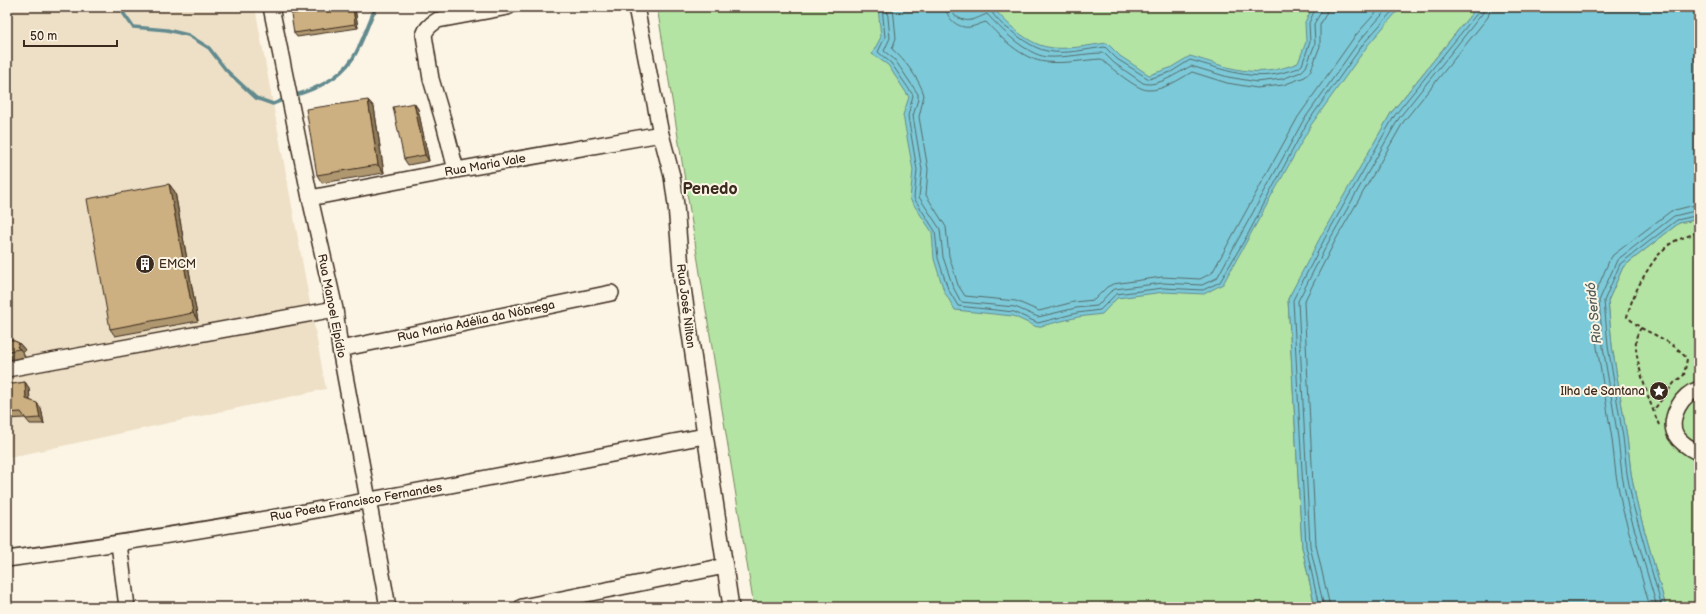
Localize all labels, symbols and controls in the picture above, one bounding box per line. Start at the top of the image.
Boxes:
scale bar [24,22,117,48]
text: 50 m [30,29,57,44]
street label: Rua Maria Vale [443,151,527,180]
district label: Penedo [682,180,738,199]
building icon: EMCM [134,253,156,275]
street label: Rua Manoel Elpídio [314,253,349,360]
place label: EMCM [159,257,196,272]
street label: Rua José Nilton [673,263,698,350]
water label: Rio Seridó [1583,281,1605,344]
street label: Rua Maria Adélia da Nóbrega [396,297,556,346]
place icon: Ilha de Santana [1648,380,1670,402]
place label: Ilha de Santana [1560,384,1645,399]
street label: Rua Poeta Francisco Fernandes [269,480,443,525]

